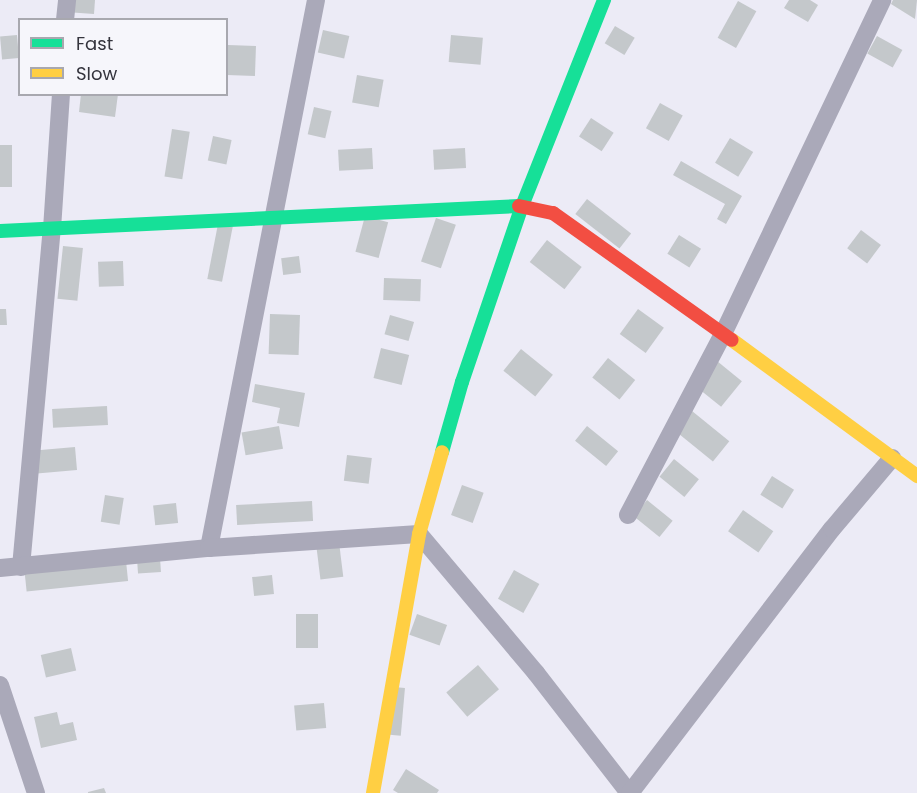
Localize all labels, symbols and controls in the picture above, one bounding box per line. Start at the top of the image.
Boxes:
legend [18,18,228,96]
text: Fast [76,31,113,56]
text: Slow [76,61,117,86]

